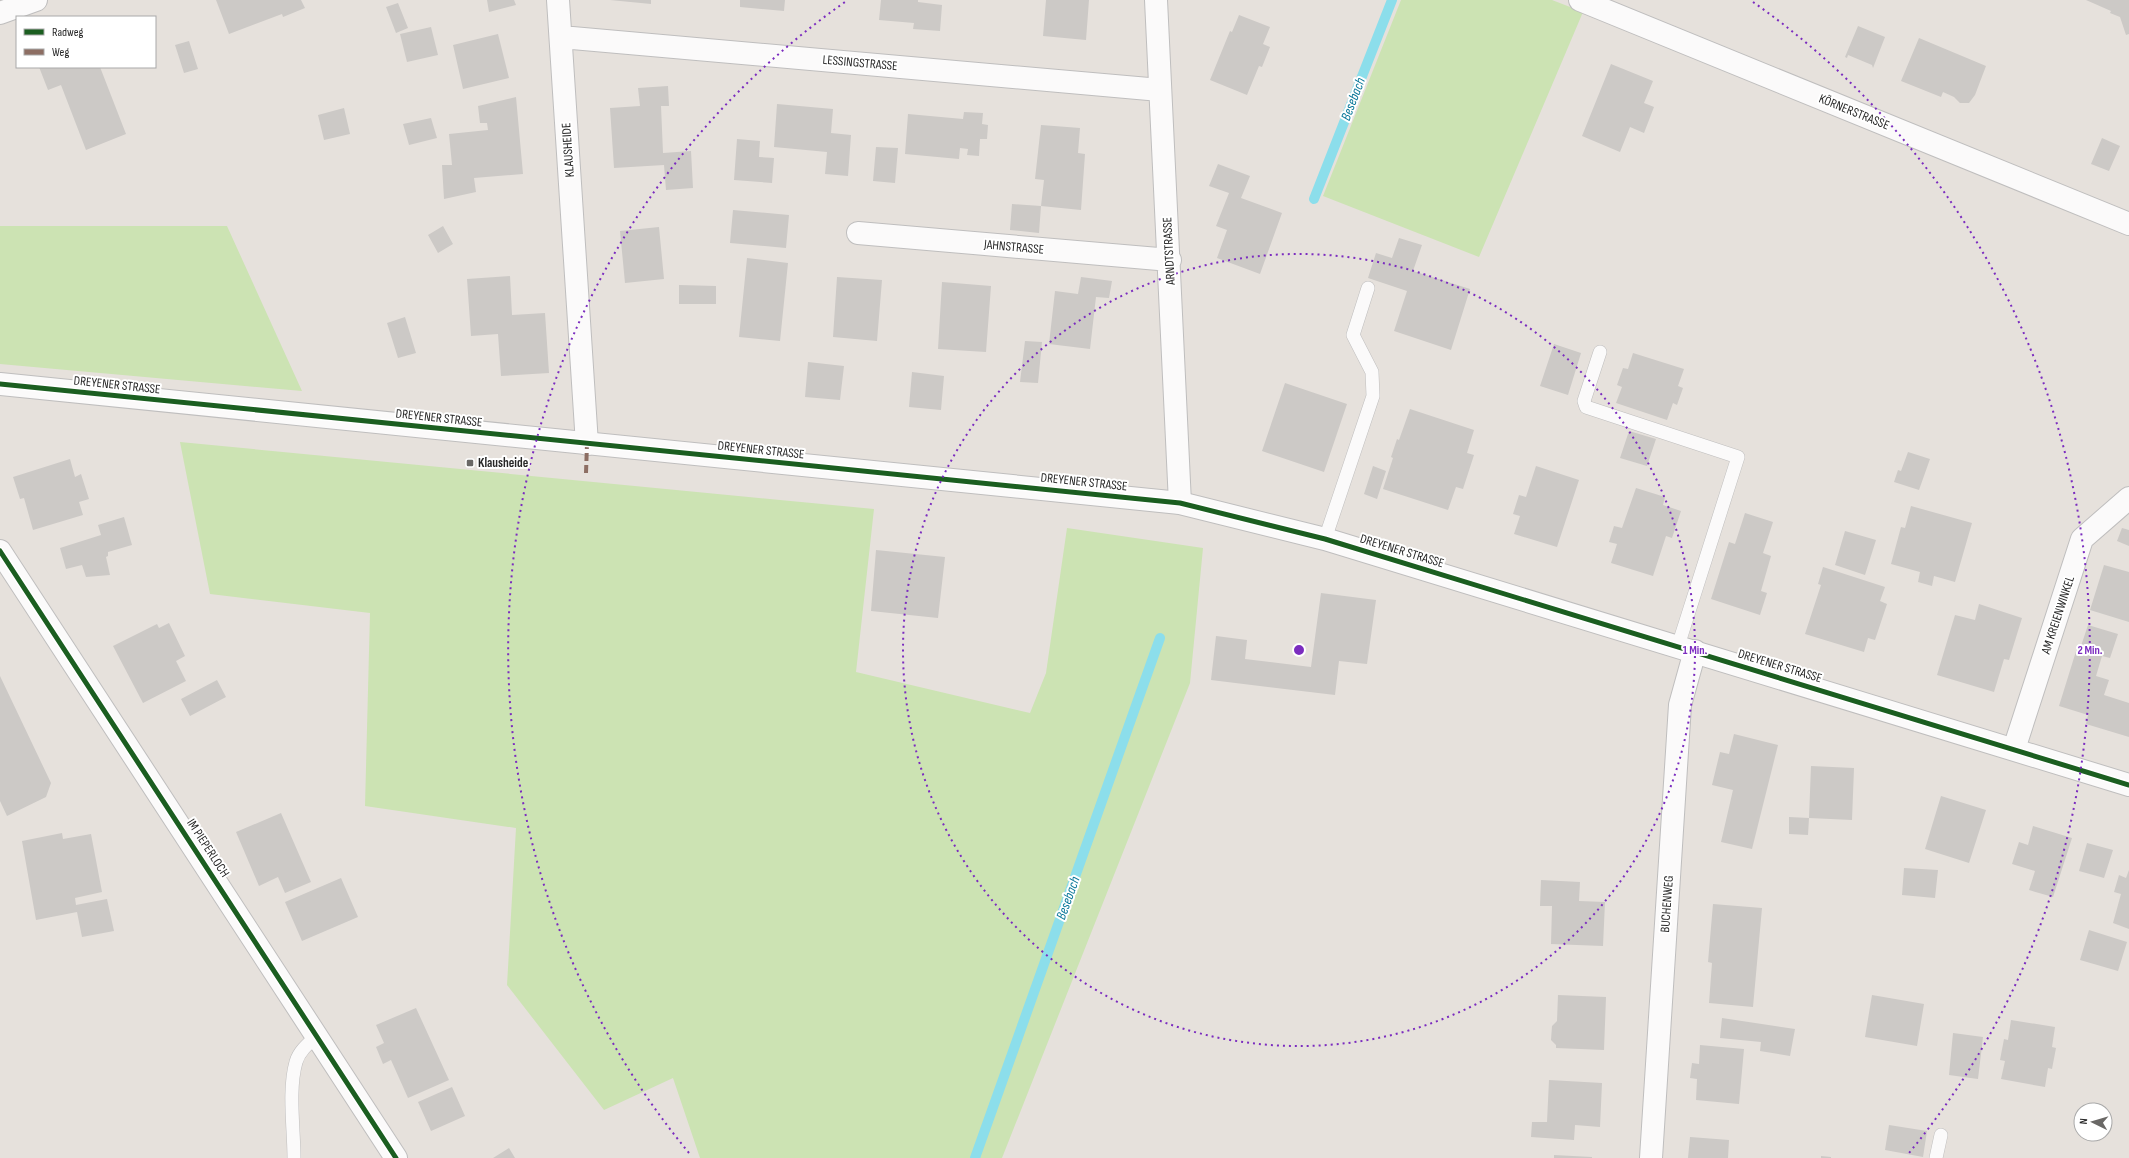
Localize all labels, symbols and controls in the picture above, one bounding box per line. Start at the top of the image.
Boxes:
legend [16,16,156,68]
text: Radweg [52,25,84,40]
text: Weg [52,45,69,60]
street label: LESSINGSTRASSE [822,52,898,74]
water label: Besebach [1337,75,1369,123]
street label: KÖRNERSTRASSE [1816,90,1892,133]
street label: KLAUSHEIDE [558,122,578,178]
street label: ARNDTSTRASSE [1159,217,1179,286]
street label: JAHNSTRASSE [982,236,1045,258]
street label: DREYENER STRASSE [73,372,161,398]
street label: DREYENER STRASSE [395,405,483,431]
street label: DREYENER STRASSE [717,437,805,463]
place label: Klausheide [478,455,529,471]
marker: Klausheide [465,458,475,468]
street label: DREYENER STRASSE [1040,469,1128,495]
street label: DREYENER STRASSE [1358,531,1446,571]
street label: AM KREIENWINKEL [2038,574,2078,657]
centre of rings [1292,643,1306,657]
text: 1 Min. [1683,643,1708,658]
text: 2 Min. [2077,643,2103,658]
street label: DREYENER STRASSE [1736,646,1824,686]
street label: IM PIEPERLOCH [183,816,233,880]
water label: Besebach [1052,874,1084,922]
street label: BUCHENWEG [1657,875,1677,933]
north arrow [2073,1102,2113,1142]
text: N [2077,1118,2090,1125]

